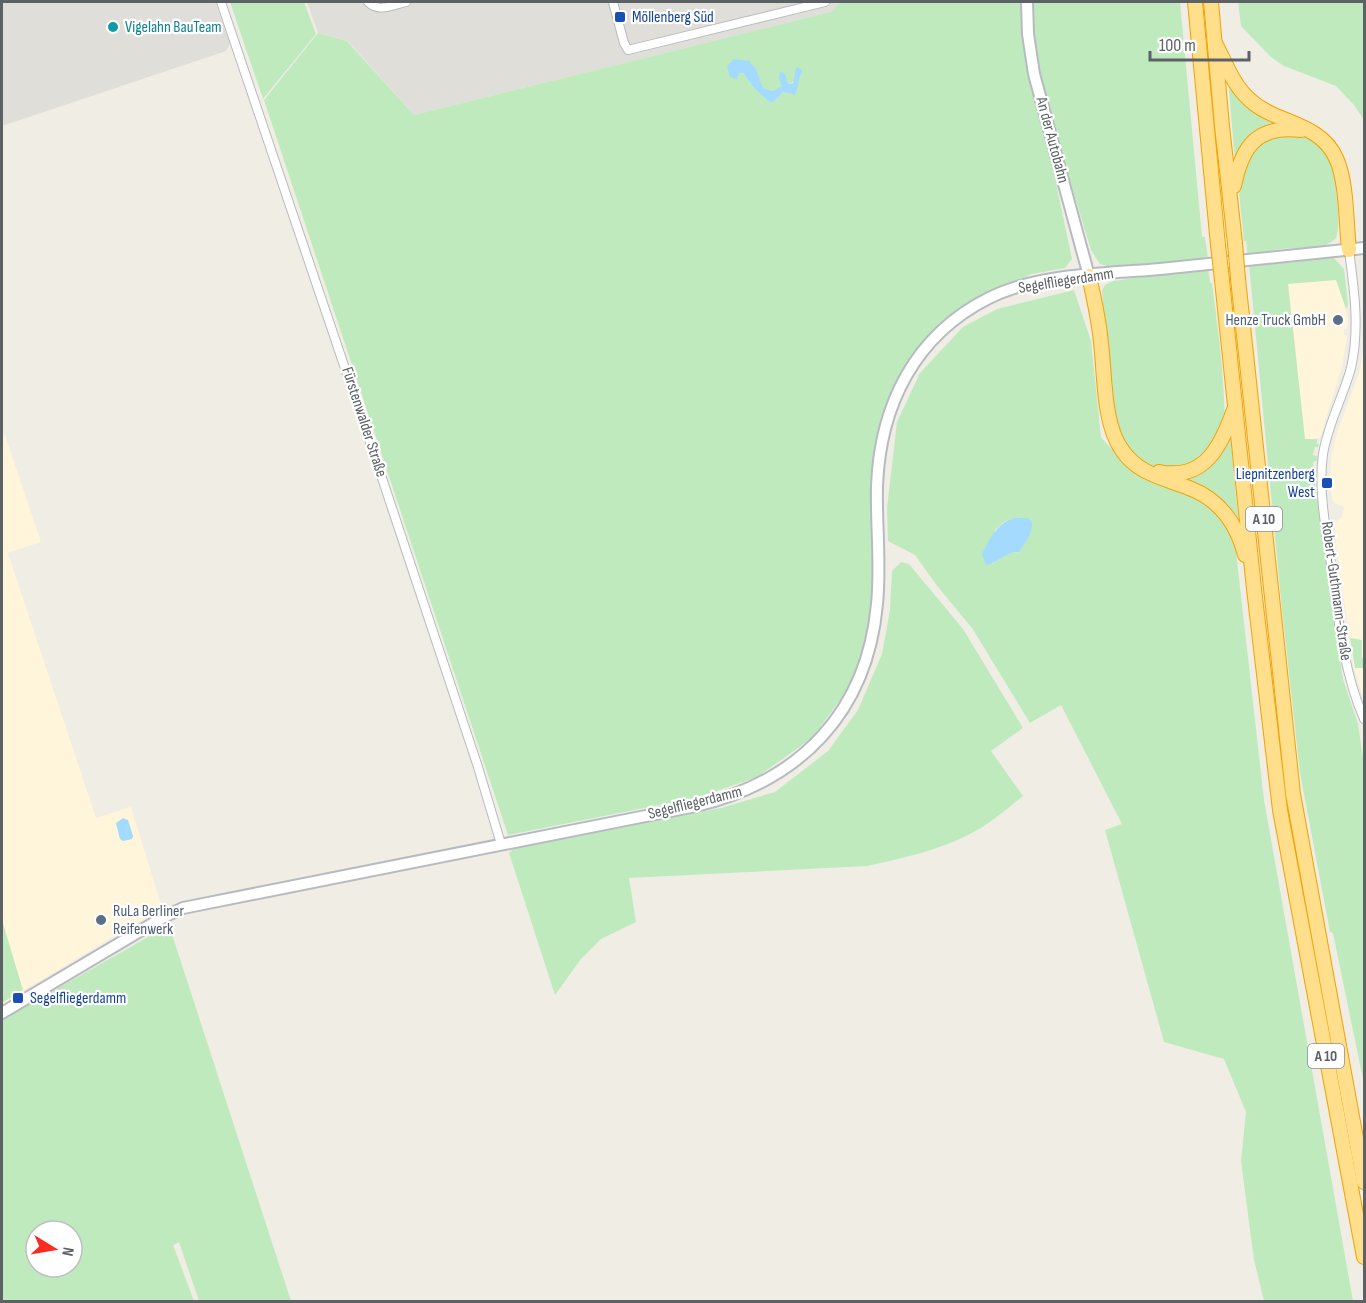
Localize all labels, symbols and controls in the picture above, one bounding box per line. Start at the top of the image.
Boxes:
place label: Möllenberg Süd [632,8,714,27]
marker: Möllenberg Süd [613,10,627,24]
place label: Vigelahn BauTeam [125,18,222,37]
marker: Vigelahn BauTeam [106,20,120,34]
scale bar [1150,24,1249,62]
text: 100 m [1159,35,1196,56]
street label: An der Autobahn [1031,94,1073,185]
street label: Segelfliegerdamm [1017,264,1115,298]
place label: Henze Truck GmbH [1225,311,1326,330]
marker: Henze Truck GmbH [1331,313,1345,327]
street label: Fürstenwalder Straße [337,365,391,479]
place label: Liepnitzenberg West [1236,465,1315,502]
marker: Liepnitzenberg West [1320,476,1334,490]
road number: A 10 [1246,507,1282,531]
street label: Robert-Guthmann-Straße [1317,520,1355,662]
street label: Segelfliegerdamm [646,782,744,824]
place label: RuLa Berliner Reifenwerk [113,902,184,939]
marker: RuLa Berliner Reifenwerk [94,913,108,927]
place label: Segelfliegerdamm [30,989,126,1008]
marker: Segelfliegerdamm [11,991,25,1005]
road number: A 10 [1308,1044,1344,1068]
north arrow [24,1219,84,1279]
text: N [57,1246,77,1258]

